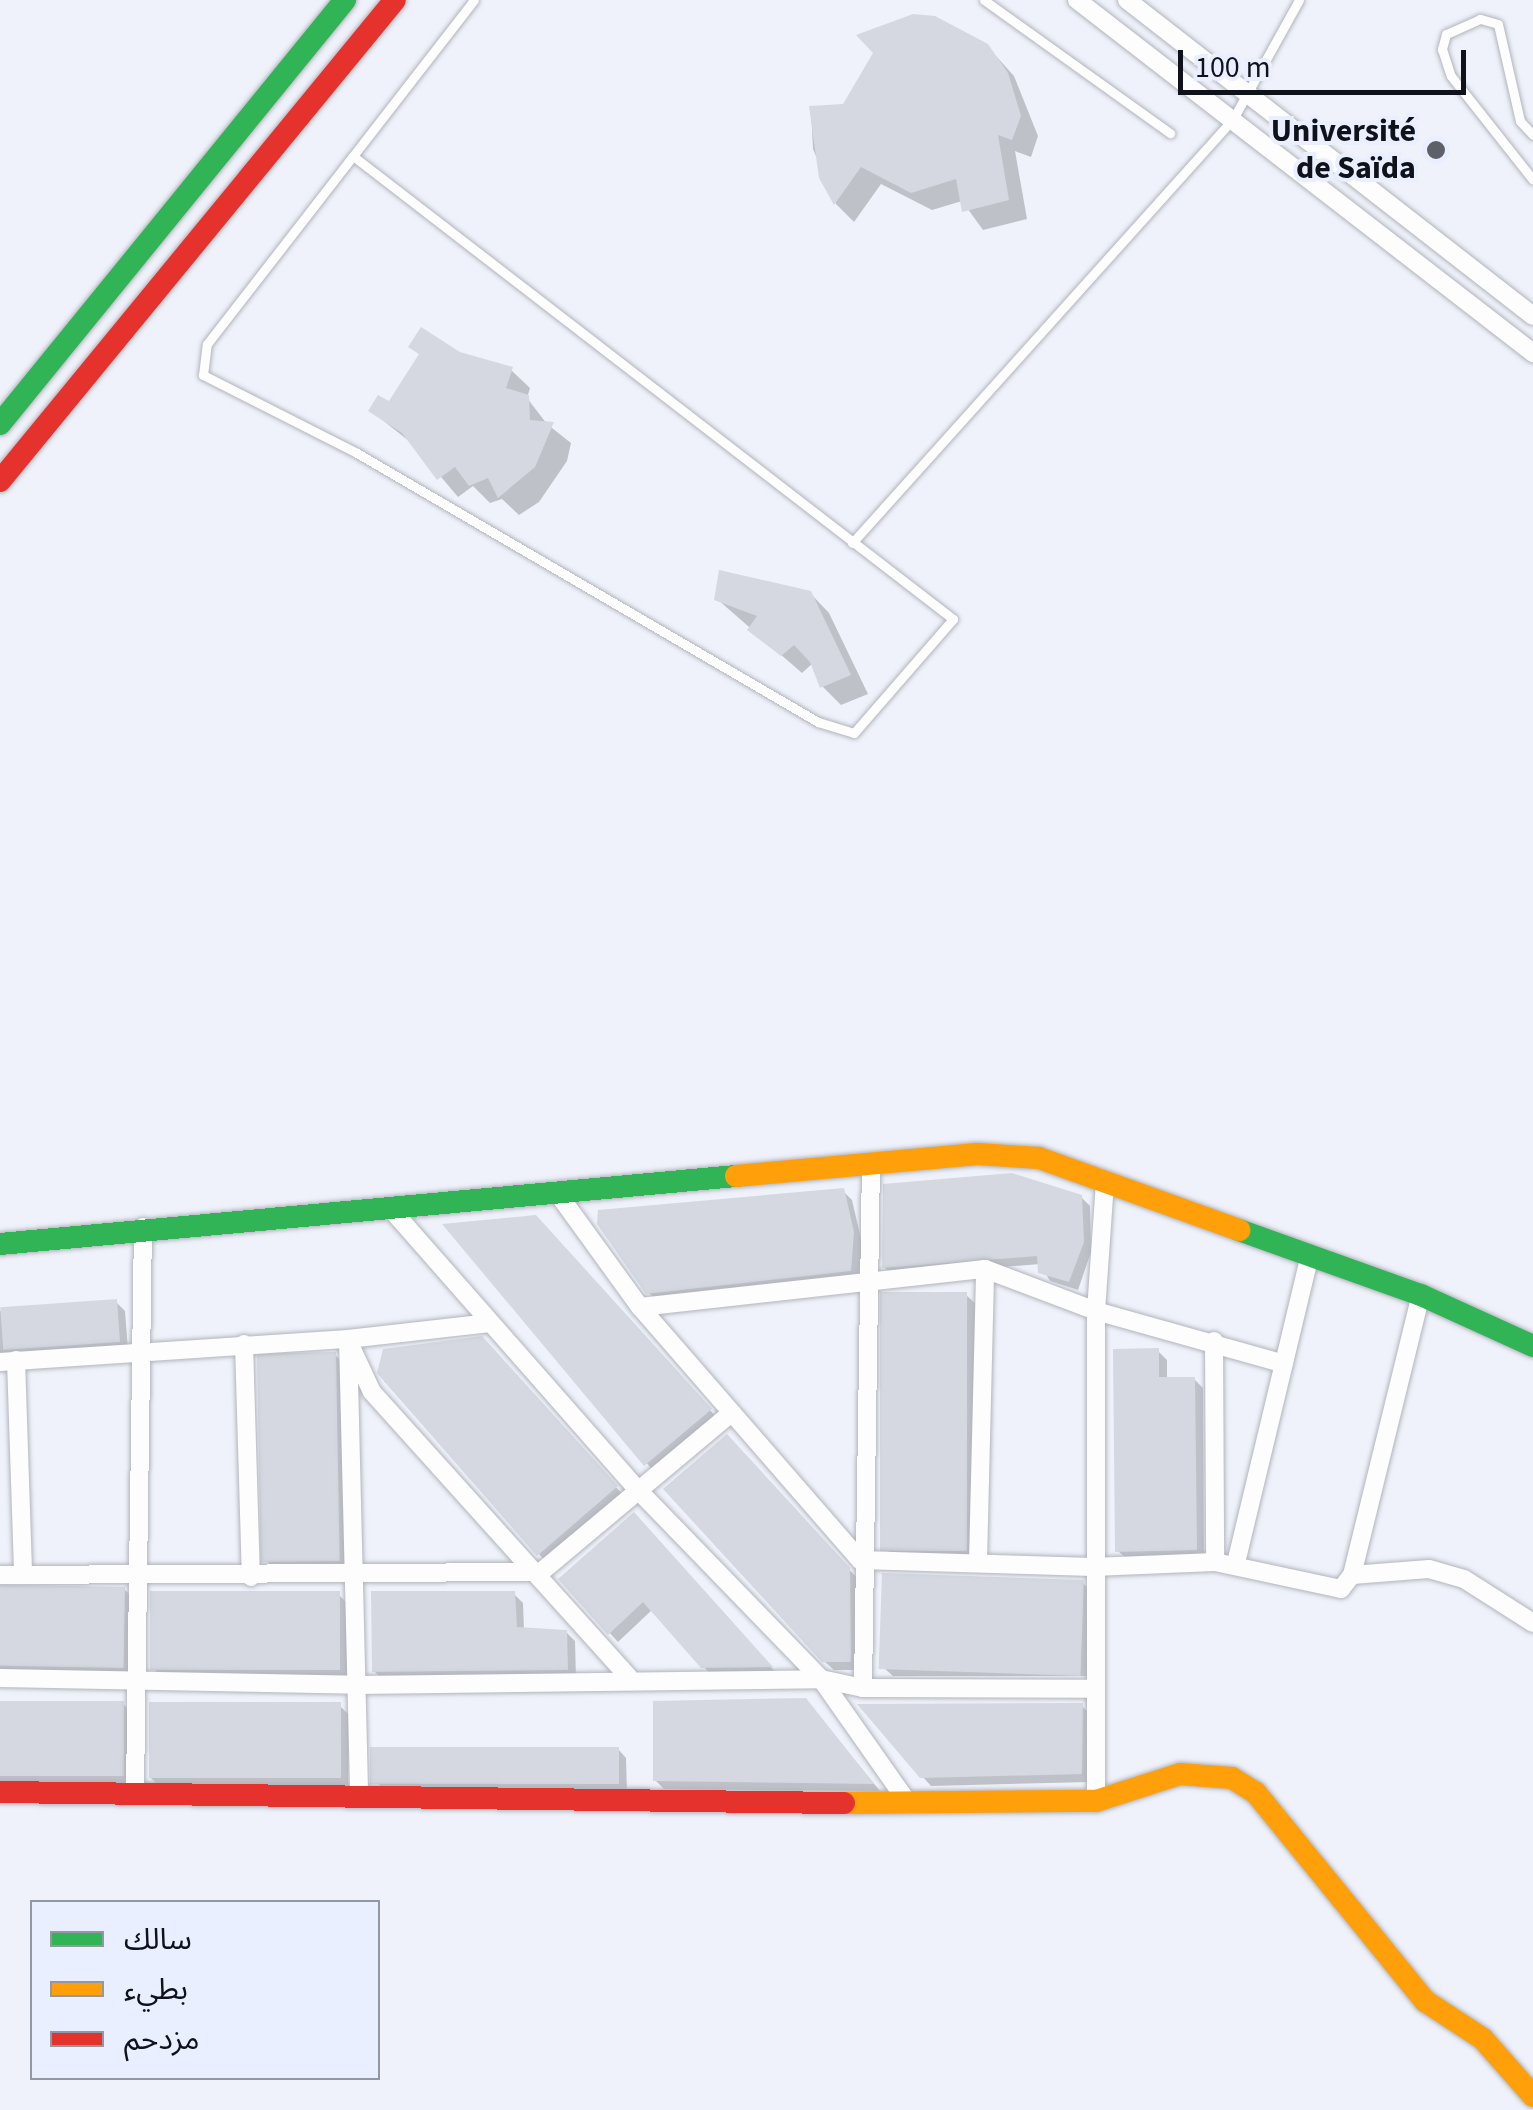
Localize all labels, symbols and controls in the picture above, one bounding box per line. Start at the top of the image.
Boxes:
scale bar [1183,30,1470,92]
text: 100 m [1195,46,1271,89]
place label: Université de Saïda [1271,113,1416,188]
marker: Université de Saïda [1425,139,1447,161]
legend [30,1900,380,2080]
text: سالك [124,1918,192,1961]
text: بطيء [124,1968,188,2011]
text: مزدحم [124,2018,200,2061]

